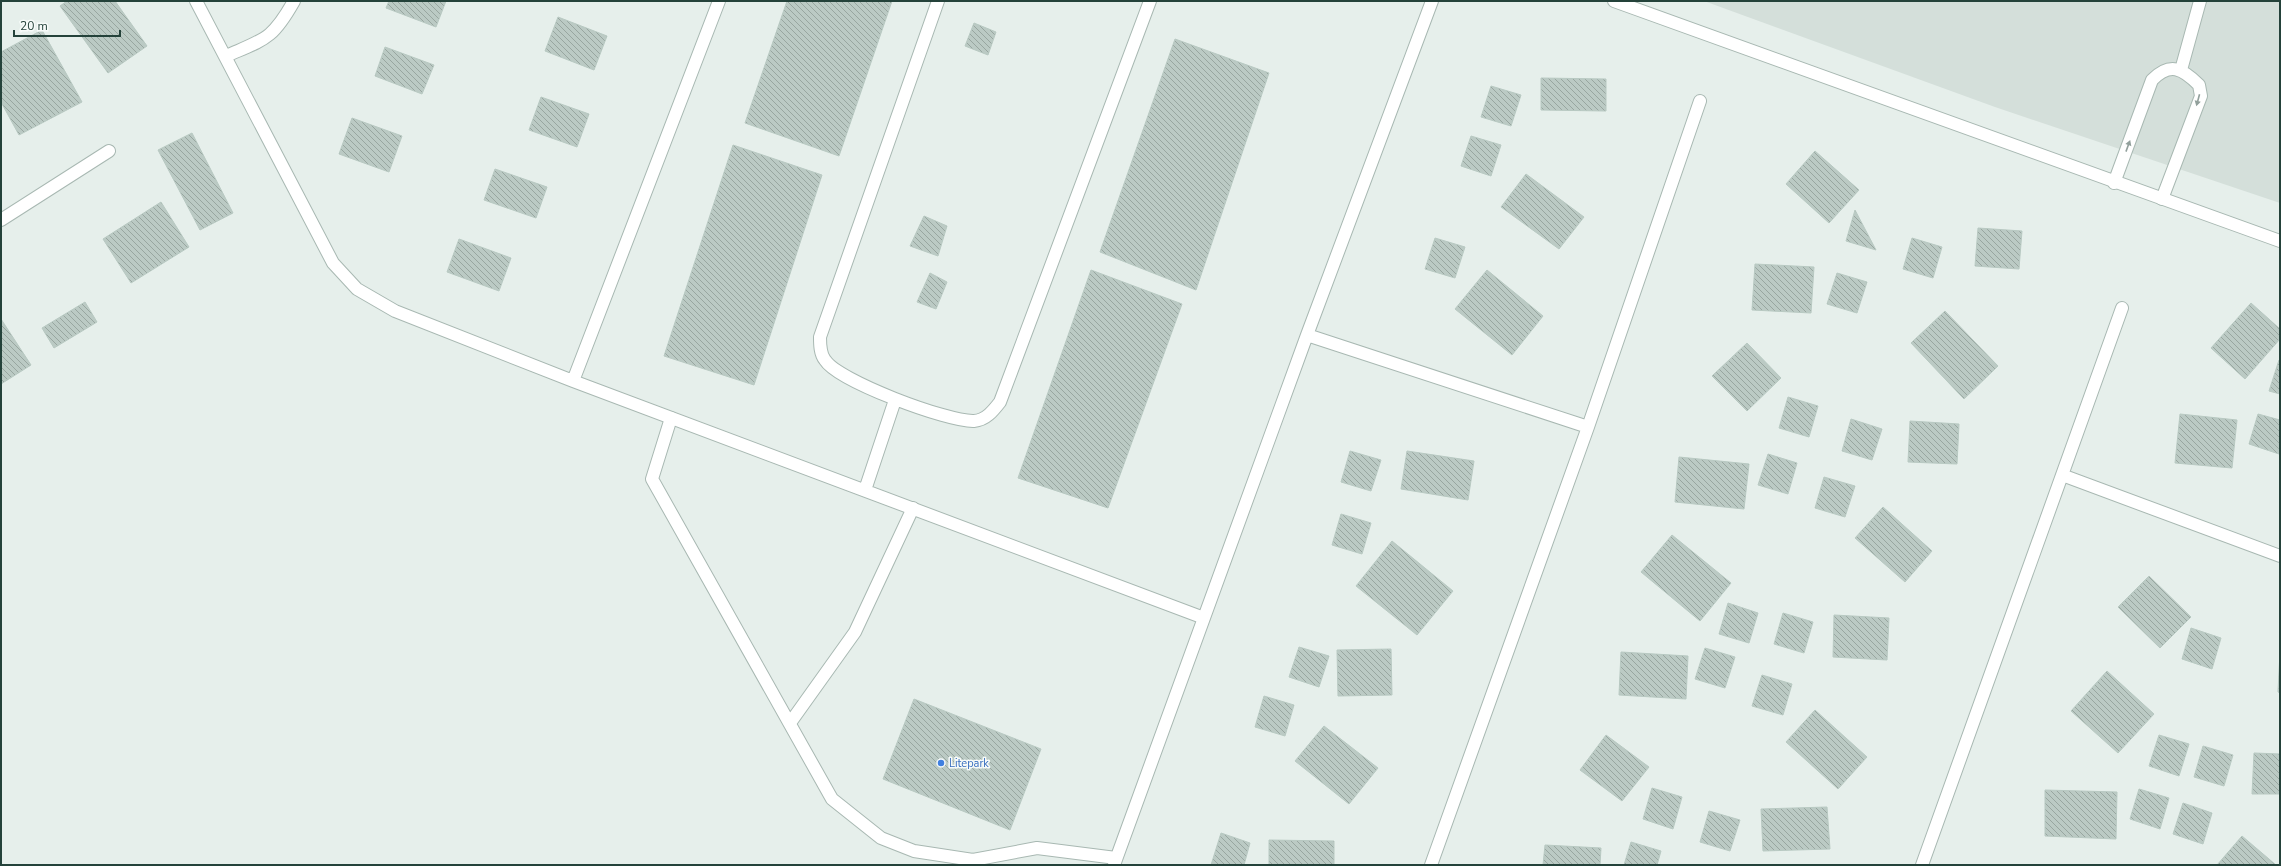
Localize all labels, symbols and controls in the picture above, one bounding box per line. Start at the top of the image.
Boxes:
scale bar [14,12,120,38]
text: 20 m [20,18,48,34]
one-way arrow [2195,94,2201,107]
one-way arrow [2125,140,2131,152]
place label: Litepark [949,756,989,771]
marker: Litepark [936,758,946,768]

